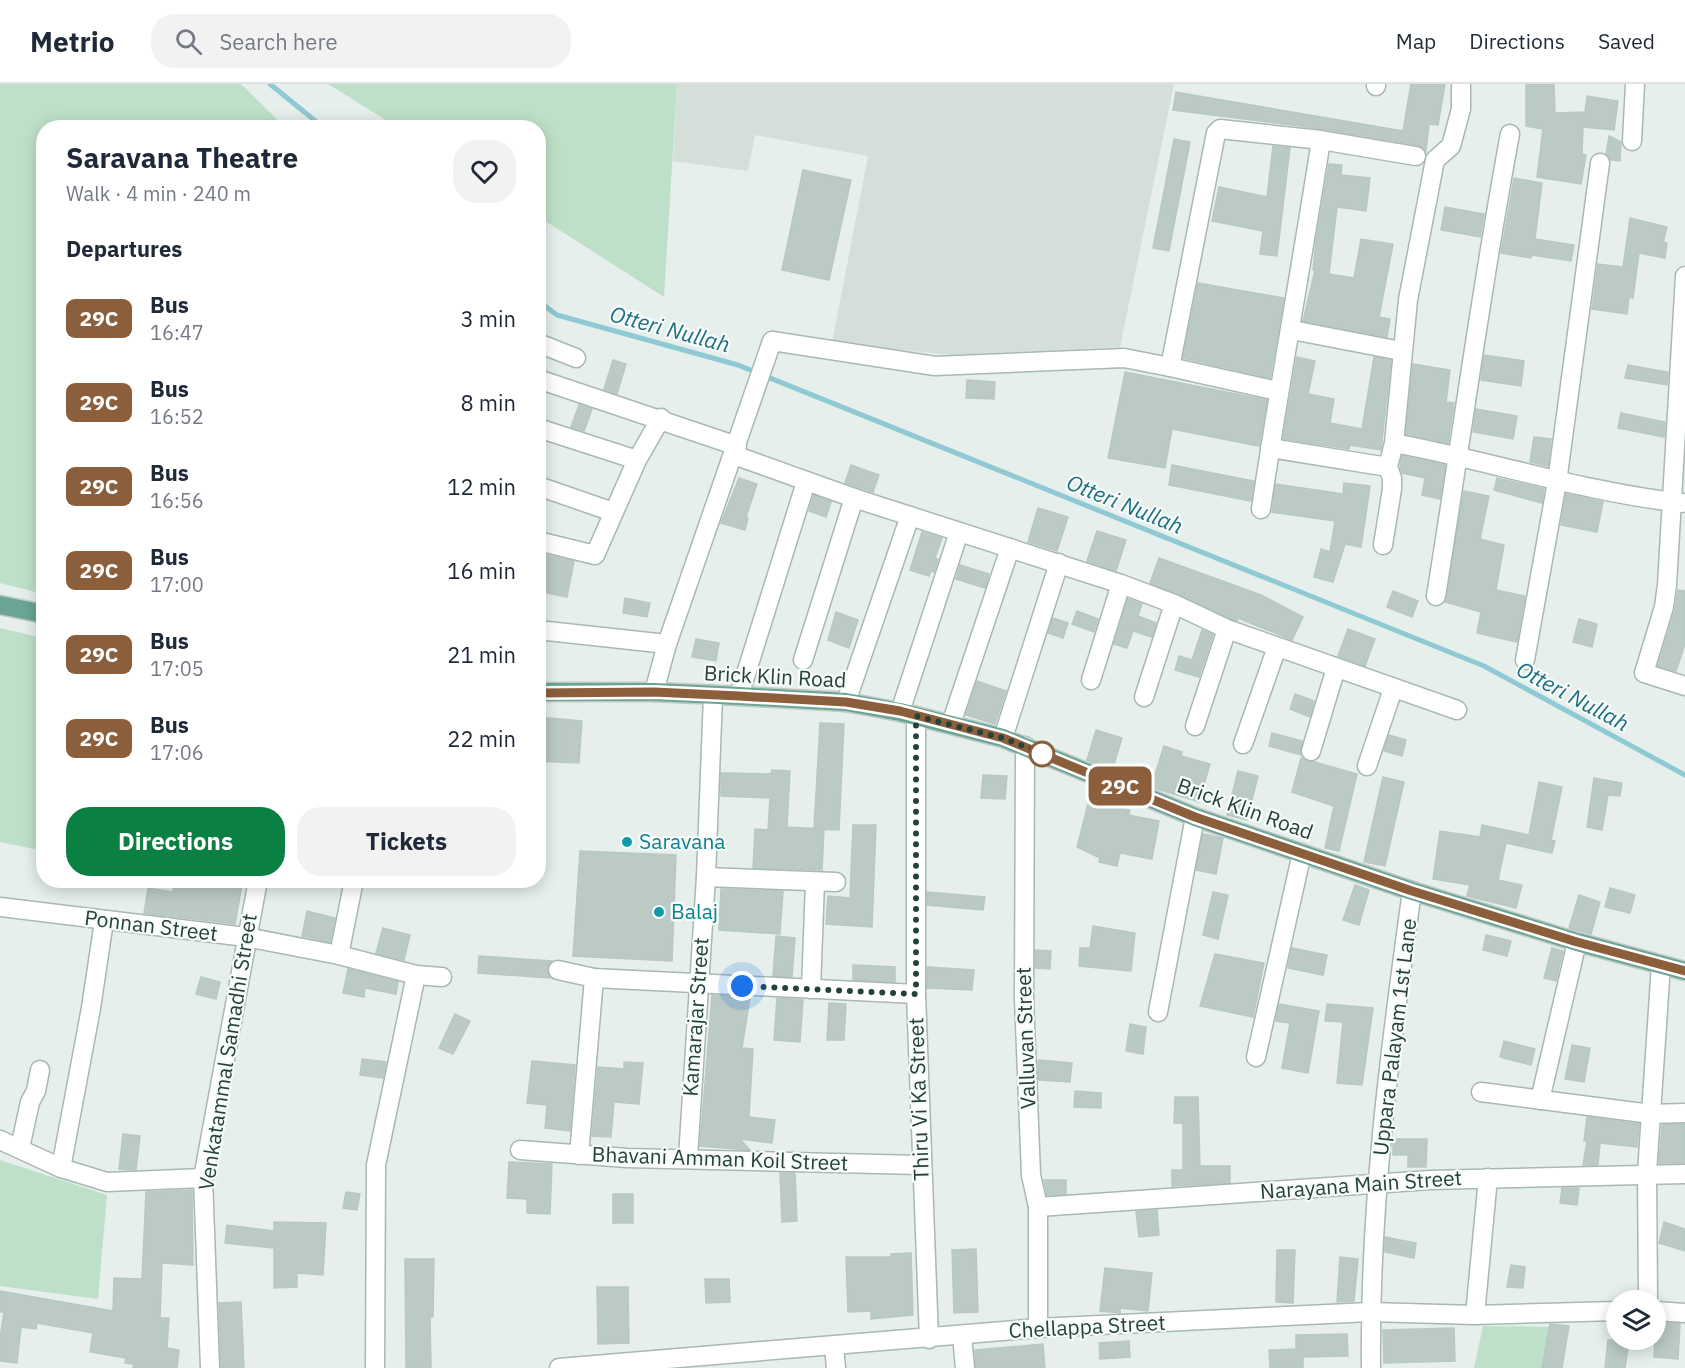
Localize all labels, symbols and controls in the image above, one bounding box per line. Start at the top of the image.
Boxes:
search box [151,14,571,68]
text: Metrio [30,23,115,60]
icon: search [172,25,205,58]
text: Search here [220,27,337,56]
text: Map [1396,27,1436,55]
text: Directions [1469,27,1565,55]
text: Saved [1598,27,1655,55]
text: Saravana Theatre [66,139,298,176]
button: heart [453,140,516,203]
text: Walk · 4 min · 240 m [66,180,251,207]
text: Departures [66,234,182,263]
text: Bus [150,290,189,319]
water label: Otteri Nullah [607,299,733,358]
text: 29C [80,304,118,332]
text: 3 min [460,304,516,333]
text: 16:47 [150,319,204,346]
text: Bus [150,374,189,403]
text: 29C [80,388,118,416]
text: 8 min [460,388,516,417]
text: 16:52 [150,403,204,430]
text: Bus [150,458,189,487]
water label: Otteri Nullah [1063,467,1188,540]
text: 29C [80,472,118,500]
text: 12 min [447,472,516,501]
text: 16:56 [150,487,204,514]
text: Bus [150,542,189,571]
text: 29C [80,556,118,584]
text: 16 min [447,556,516,585]
text: 17:00 [150,571,204,598]
text: Bus [150,626,189,655]
text: 29C [80,640,118,668]
text: 21 min [447,640,516,669]
water label: Otteri Nullah [1512,654,1634,737]
text: 17:05 [150,655,204,682]
street label: Brick Klin Road [703,658,847,694]
text: Bus [150,710,189,739]
text: 29C [80,724,118,752]
text: 22 min [447,724,516,753]
text: 17:06 [150,739,204,766]
unlabelled marker [1029,741,1055,767]
line badge: 29C [1086,766,1154,806]
street label: Brick Klin Road [1174,771,1317,846]
text: 29C [1101,772,1139,800]
button: Directions [66,807,285,876]
button: Tickets [297,807,516,876]
place label: Saravana [639,827,726,855]
marker: Saravana [620,835,634,849]
place label: Balaj [671,897,718,925]
street label: Ponnan Street [83,903,219,947]
marker: Balaj [652,905,666,919]
street label: Venkatammal Samadhi Street [191,911,263,1192]
street label: Uppara Palayam 1st Lane [1366,917,1422,1157]
street label: Kamarajar Street [675,936,715,1097]
street label: Valluvan Street [1009,966,1041,1110]
your location [727,971,757,1001]
street label: Thiru Vi Ka Street [901,1017,935,1181]
street label: Bhavani Amman Koil Street [591,1140,849,1176]
street label: Narayana Main Street [1259,1163,1463,1205]
map controls [1606,1290,1666,1350]
button: layers [1606,1290,1666,1350]
street label: Chellappa Street [1008,1308,1166,1344]

